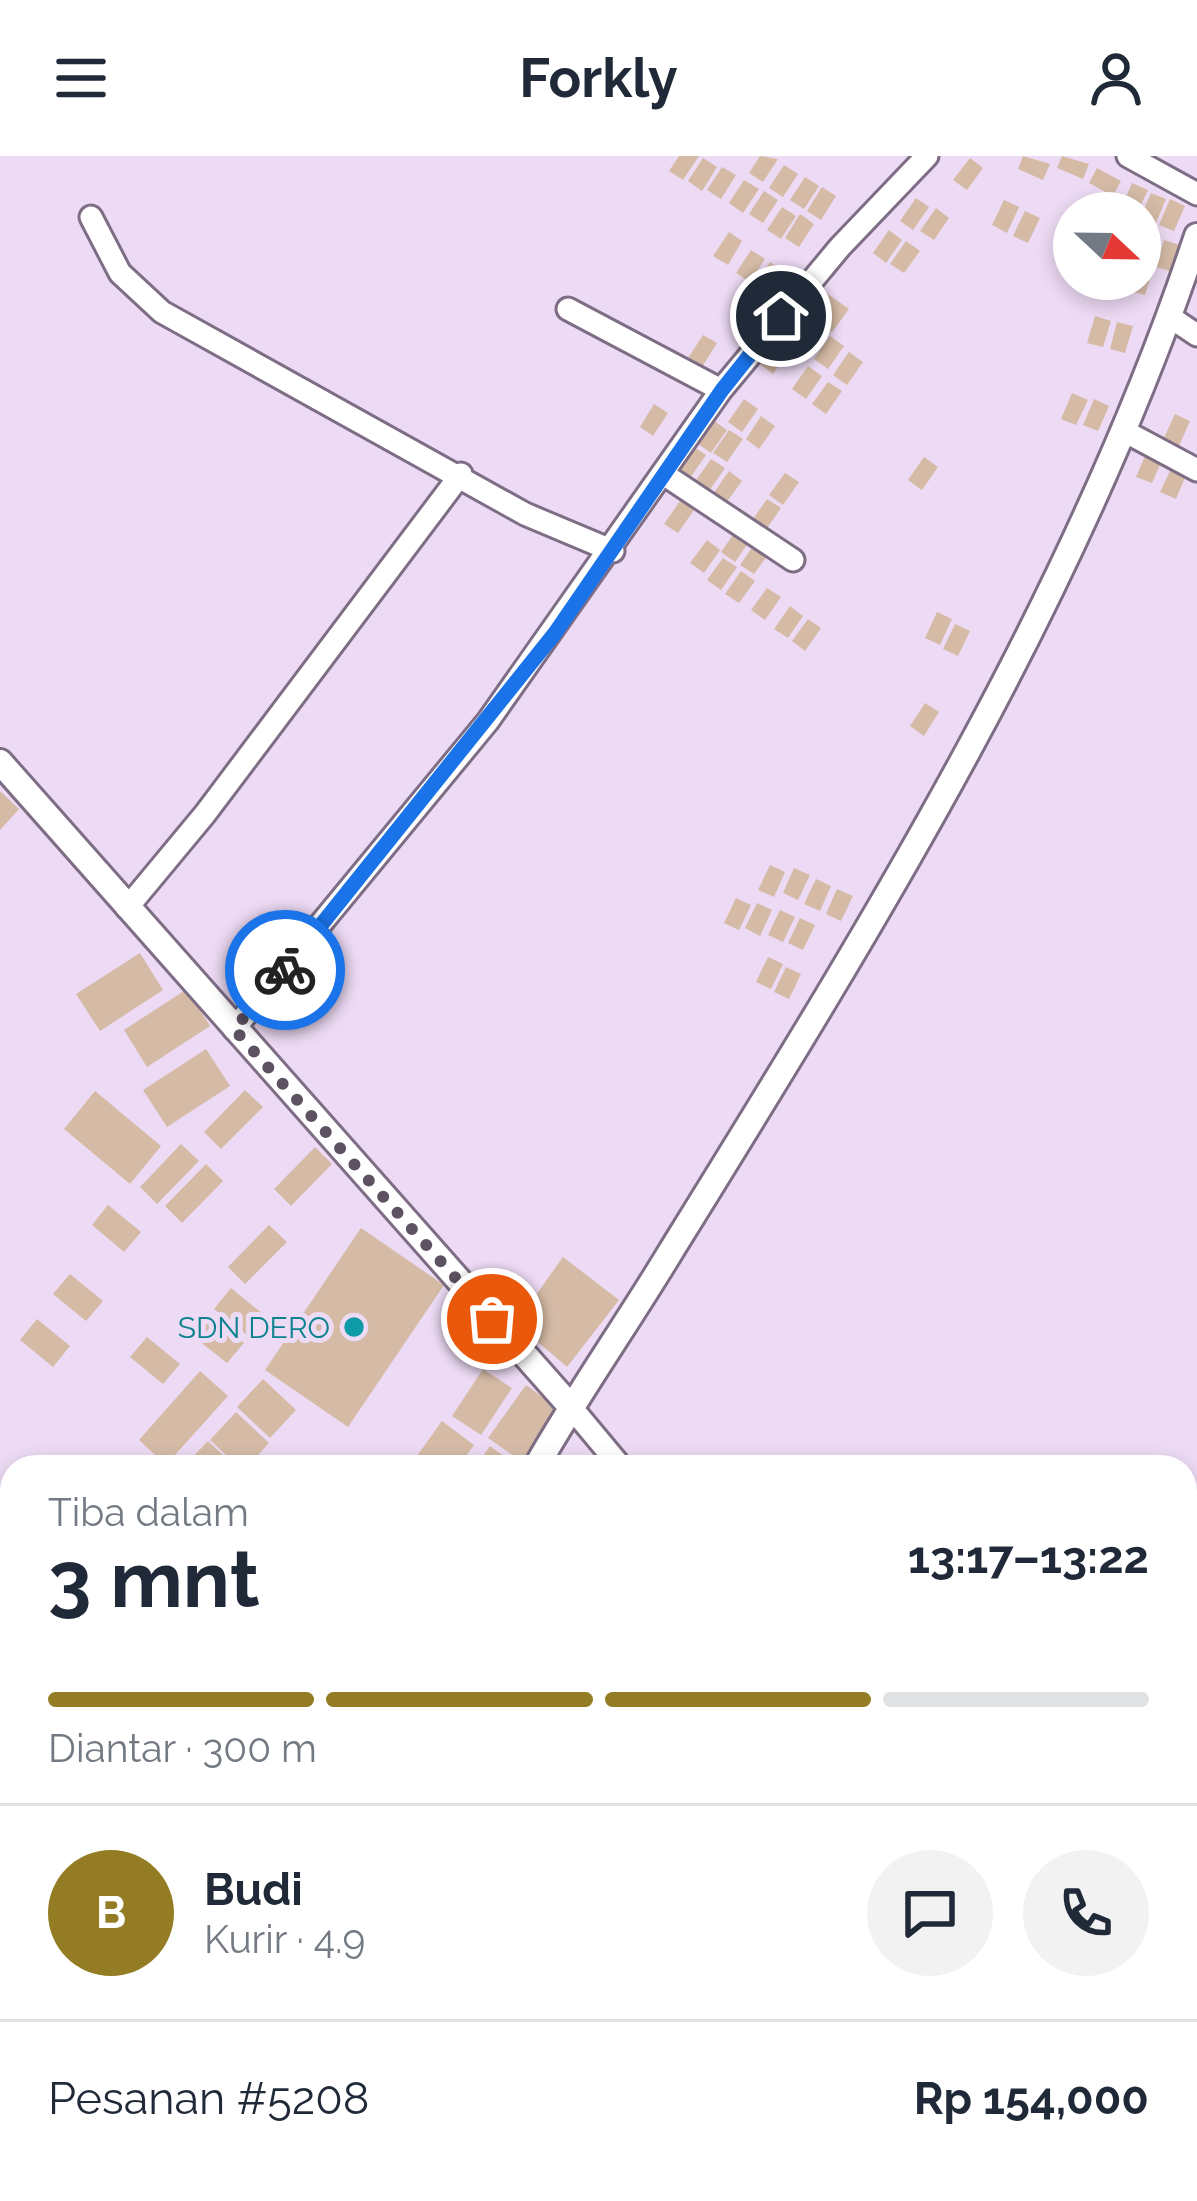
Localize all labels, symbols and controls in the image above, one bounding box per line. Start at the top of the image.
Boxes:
icon: menu [48,45,114,111]
icon: person [1083,45,1149,111]
text: Forkly [519,46,678,110]
north arrow [1053,192,1161,300]
map controls [1053,192,1161,300]
pin [730,265,832,367]
icon: home [748,283,814,349]
courier [225,910,345,1030]
icon: bike [252,937,318,1003]
pin [441,1268,543,1370]
icon: bag [459,1286,525,1352]
place label: SDN DERO [178,1310,330,1345]
marker: SDN DERO [341,1314,367,1340]
text: Tiba dalam [48,1489,249,1535]
text: 13:17–13:22 [908,1531,1149,1584]
text: 3 mnt [48,1534,260,1625]
text: Diantar · 300 m [48,1725,317,1771]
button: chat [867,1850,993,1976]
button: phone [1023,1850,1149,1976]
text: Budi [204,1863,303,1916]
text: B [96,1886,126,1939]
text: Kurir · 4.9 [204,1916,365,1962]
text: Pesanan #5208 [48,2072,370,2125]
text: Rp 154,000 [914,2072,1149,2125]

